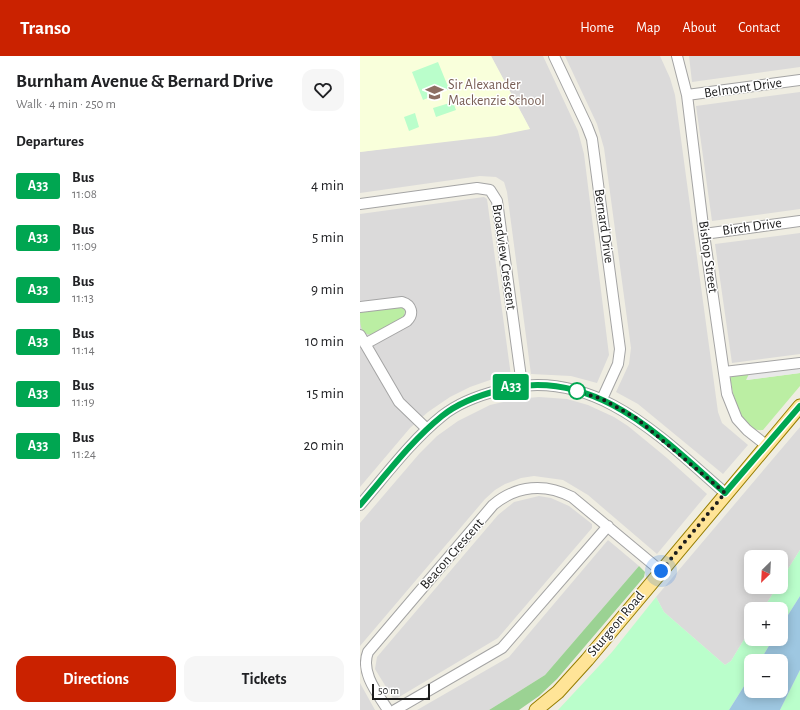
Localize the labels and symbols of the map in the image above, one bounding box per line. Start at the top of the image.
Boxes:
street label: Belmont Drive [703,76,783,100]
place label: Sir Alexander Mackenzie School [448,78,545,108]
school or university icon: Sir Alexander Mackenzie School [425,83,445,103]
street label: Bernard Drive [592,188,616,264]
street label: Broadview Crescent [490,203,518,311]
street label: Birch Drive [722,216,782,238]
street label: Bishop Street [696,220,720,294]
line badge: A33 [488,374,534,400]
unlabelled marker [568,382,586,400]
street label: Beacon Crescent [418,516,487,592]
north arrow [744,550,788,594]
your location [651,561,671,581]
street label: Sturgeon Road [585,589,647,659]
scale bar [372,682,430,701]

